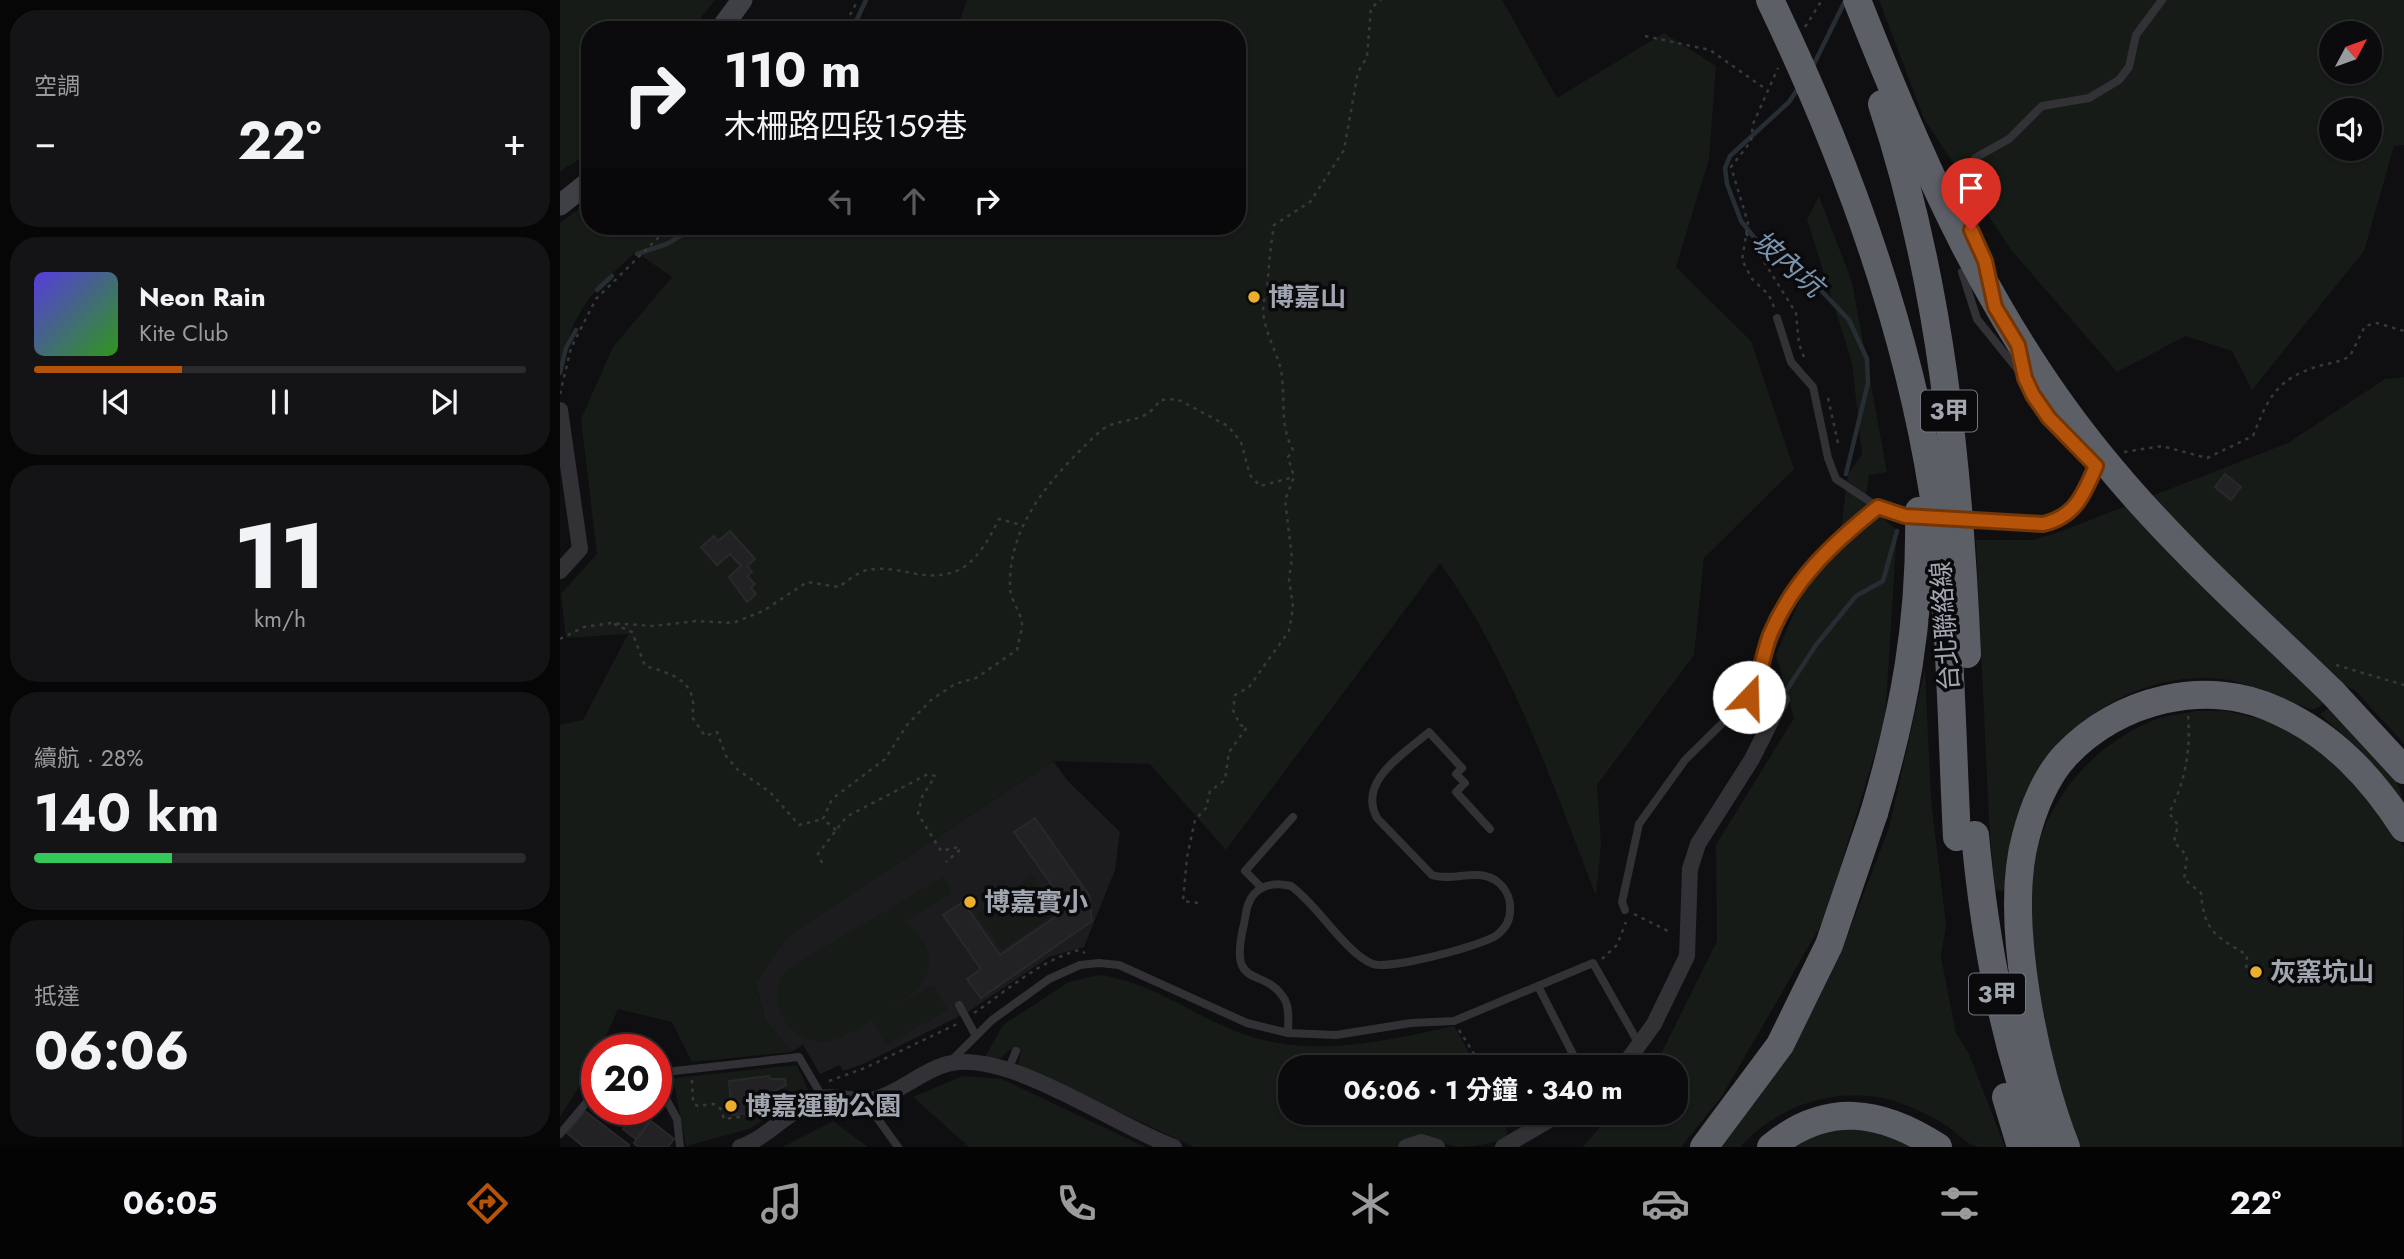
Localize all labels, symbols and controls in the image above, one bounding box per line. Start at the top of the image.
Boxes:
north arrow [2319,21,2382,84]
map controls [2319,21,2382,161]
text: 110 m [724,35,861,105]
icon: right [609,49,700,140]
text: 空調 [34,69,80,103]
button: sound [2319,98,2382,161]
text: 22° [238,103,321,179]
text: 木柵路四段159巷 [724,103,967,149]
text: − [34,114,56,169]
text: + [503,114,526,169]
pin [1941,158,2001,230]
icon: arrive [1952,169,1990,207]
icon: left [822,182,860,220]
icon: ahead [895,182,933,220]
icon: right [968,182,1006,220]
water label: 坡內坑 [1743,220,1836,309]
text: Neon Rain [139,278,266,316]
place label: 博嘉山 [1268,278,1346,316]
marker: 博嘉山 [1246,289,1262,305]
text: Kite Club [139,316,228,350]
icon: previous [97,383,135,421]
icon: pause [261,383,299,421]
icon: next [425,383,463,421]
road number: 3甲 [1921,390,1977,432]
text: 11 [234,491,326,622]
street label: 台北聯絡線 [1922,560,1968,692]
text: km/h [254,602,306,636]
position arrow [1712,660,1786,734]
text: 續航 · 28% [34,741,144,775]
text: 140 km [34,775,219,851]
place label: 博嘉實小 [984,883,1088,921]
marker: 博嘉實小 [962,894,978,910]
place label: 灰窯坑山 [2270,953,2374,991]
marker: 灰窯坑山 [2248,964,2264,980]
road number: 3甲 [1969,974,2025,1014]
text: 抵達 [34,979,80,1013]
text: 06:06 [34,1013,189,1089]
speed limit sign: 20 [581,1034,672,1125]
text: 06:06 · 1 分鐘 · 340 m [1343,1071,1623,1109]
place label: 博嘉運動公園 [745,1087,901,1125]
marker: 博嘉運動公園 [723,1098,739,1114]
icon: directions [463,1179,512,1228]
icon: music [757,1179,806,1228]
icon: phone [1052,1179,1101,1228]
icon: climate [1346,1179,1395,1228]
icon: car [1641,1179,1690,1228]
icon: filters [1935,1179,1984,1228]
text: 06:05 [123,1180,217,1226]
text: 22° [2230,1180,2281,1226]

